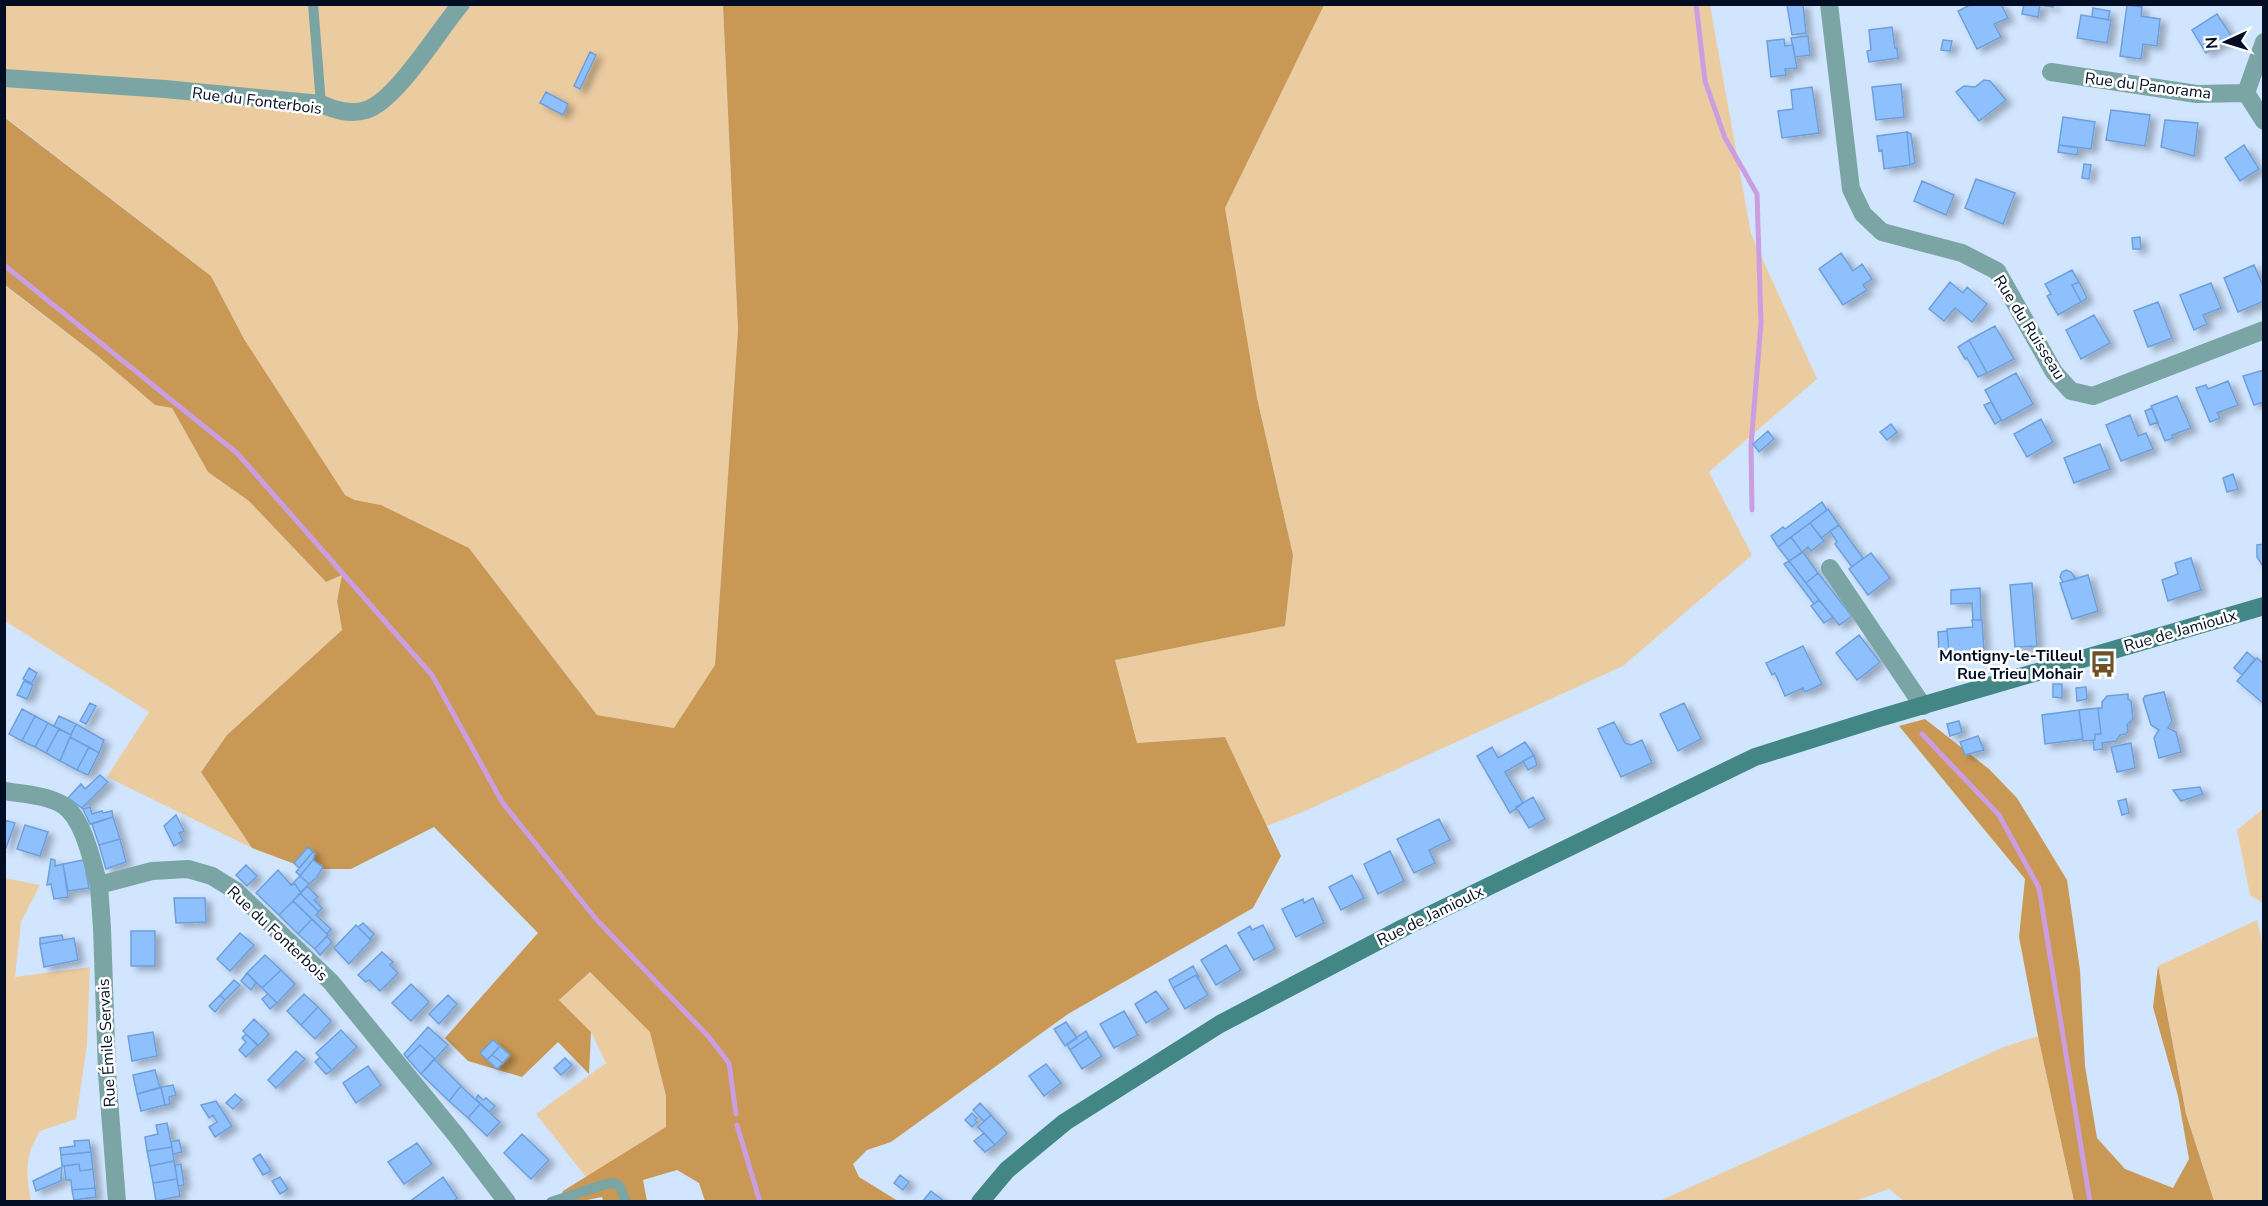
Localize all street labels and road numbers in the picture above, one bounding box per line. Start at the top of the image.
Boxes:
street label: Rue du Panorama [2083,67,2212,105]
street label: Rue du Fonterbois [191,82,323,120]
street label: Rue du Ruisseau [1988,271,2070,384]
street label: Rue de Jamioulx [2121,604,2240,658]
street label: Rue de Jamioulx [1373,880,1488,951]
street label: Rue du Fonterbois [222,881,333,986]
street label: Rue Émile Servais [93,978,121,1108]

